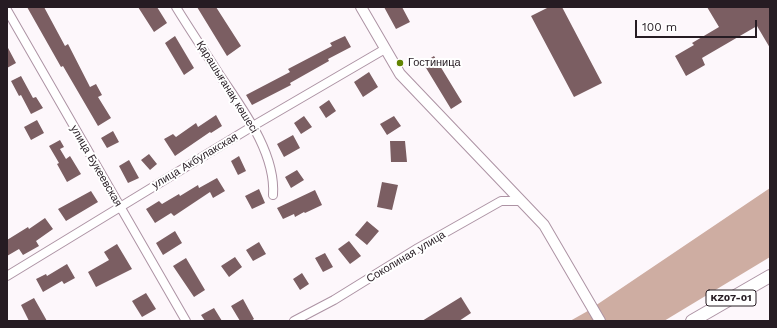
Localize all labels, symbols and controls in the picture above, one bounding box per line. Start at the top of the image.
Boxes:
scale bar [637,12,759,38]
text: 100 m [642,20,677,34]
street label: Қарашығанақ көшесі [193,38,261,136]
place label: Гостиница [408,56,461,70]
marker: Гостиница [395,58,405,68]
street label: улица Букеевская [67,123,125,209]
street label: улица Акбулакская [150,130,240,192]
street label: Соколиная улица [364,228,448,286]
road number: KZ07-01 [706,290,756,306]

